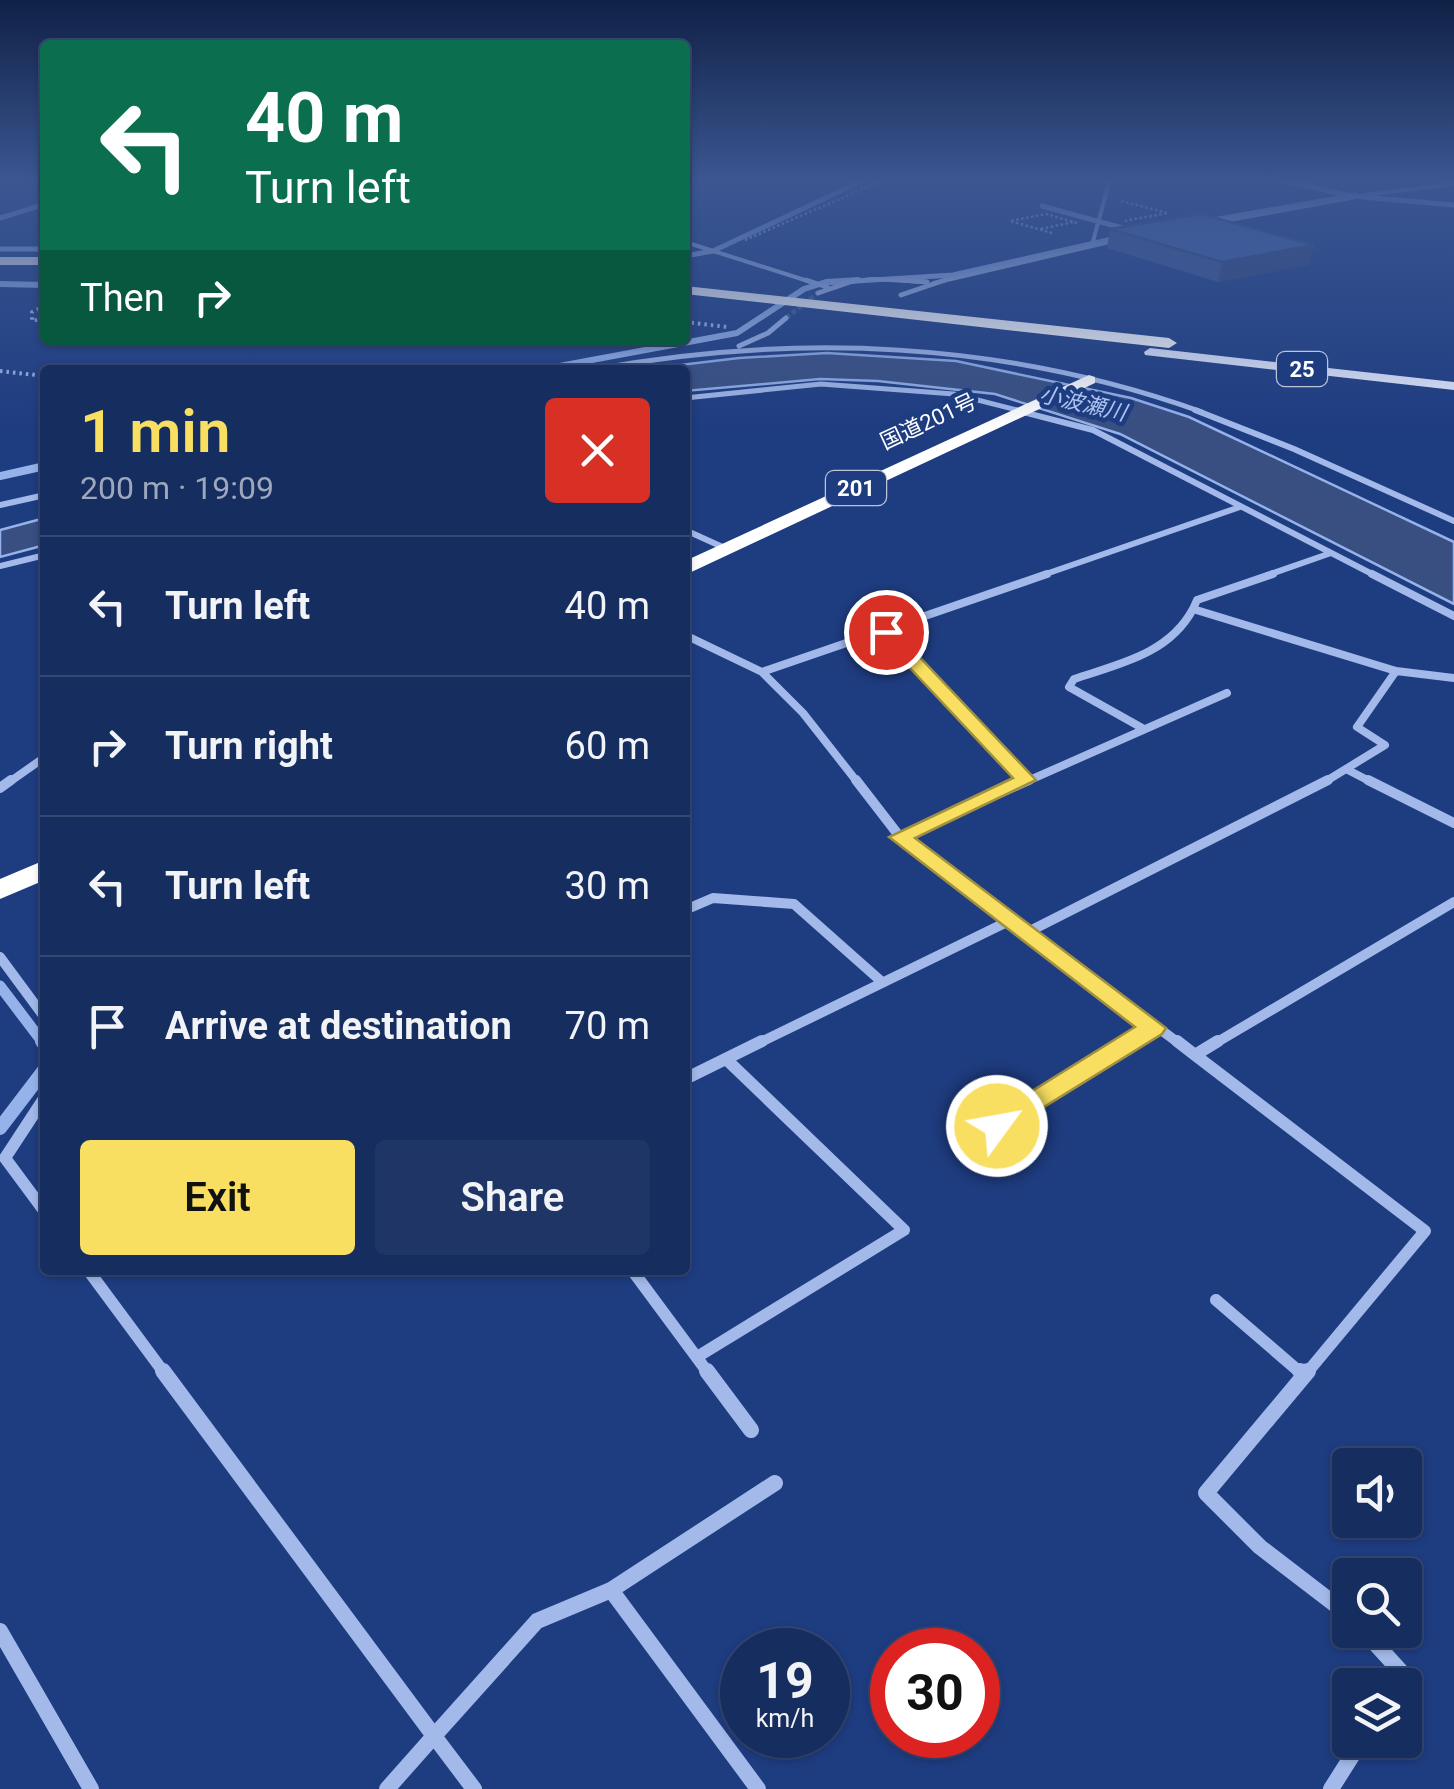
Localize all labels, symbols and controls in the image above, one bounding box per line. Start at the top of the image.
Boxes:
text: 40 m [245,77,403,159]
icon: left [80,80,210,210]
text: Turn left [245,161,411,214]
icon: right [185,270,240,325]
text: Then [80,276,165,320]
road number: 25 [1277,352,1327,386]
water label: 小波瀬川 [1037,381,1131,426]
street label: 国道201号 [876,388,980,455]
text: 1 min [80,396,230,467]
button: close [545,398,650,503]
text: 200 m · 19:09 [80,469,274,507]
road number: 201 [826,471,886,505]
icon: left [80,579,135,634]
text: Turn left [165,584,310,628]
text: 40 m [565,584,650,628]
pin [844,590,929,675]
icon: arrive [859,605,914,660]
icon: right [80,719,135,774]
text: Turn right [165,724,333,768]
text: 60 m [565,724,650,768]
icon: left [80,859,135,914]
text: Turn left [165,864,310,908]
text: 30 m [565,864,650,908]
icon: arrive [80,999,135,1054]
text: Arrive at destination [165,1004,512,1048]
text: 70 m [565,1004,650,1048]
position arrow [945,1074,1049,1178]
button: Exit [80,1140,355,1255]
button: Share [375,1140,650,1255]
map controls [1332,1448,1422,1758]
button: sound [1332,1448,1422,1538]
button: search [1332,1558,1422,1648]
speed limit sign: 30 [870,1628,1000,1758]
text: 19 [756,1652,814,1710]
button: layers [1332,1668,1422,1758]
text: km/h [756,1704,814,1733]

